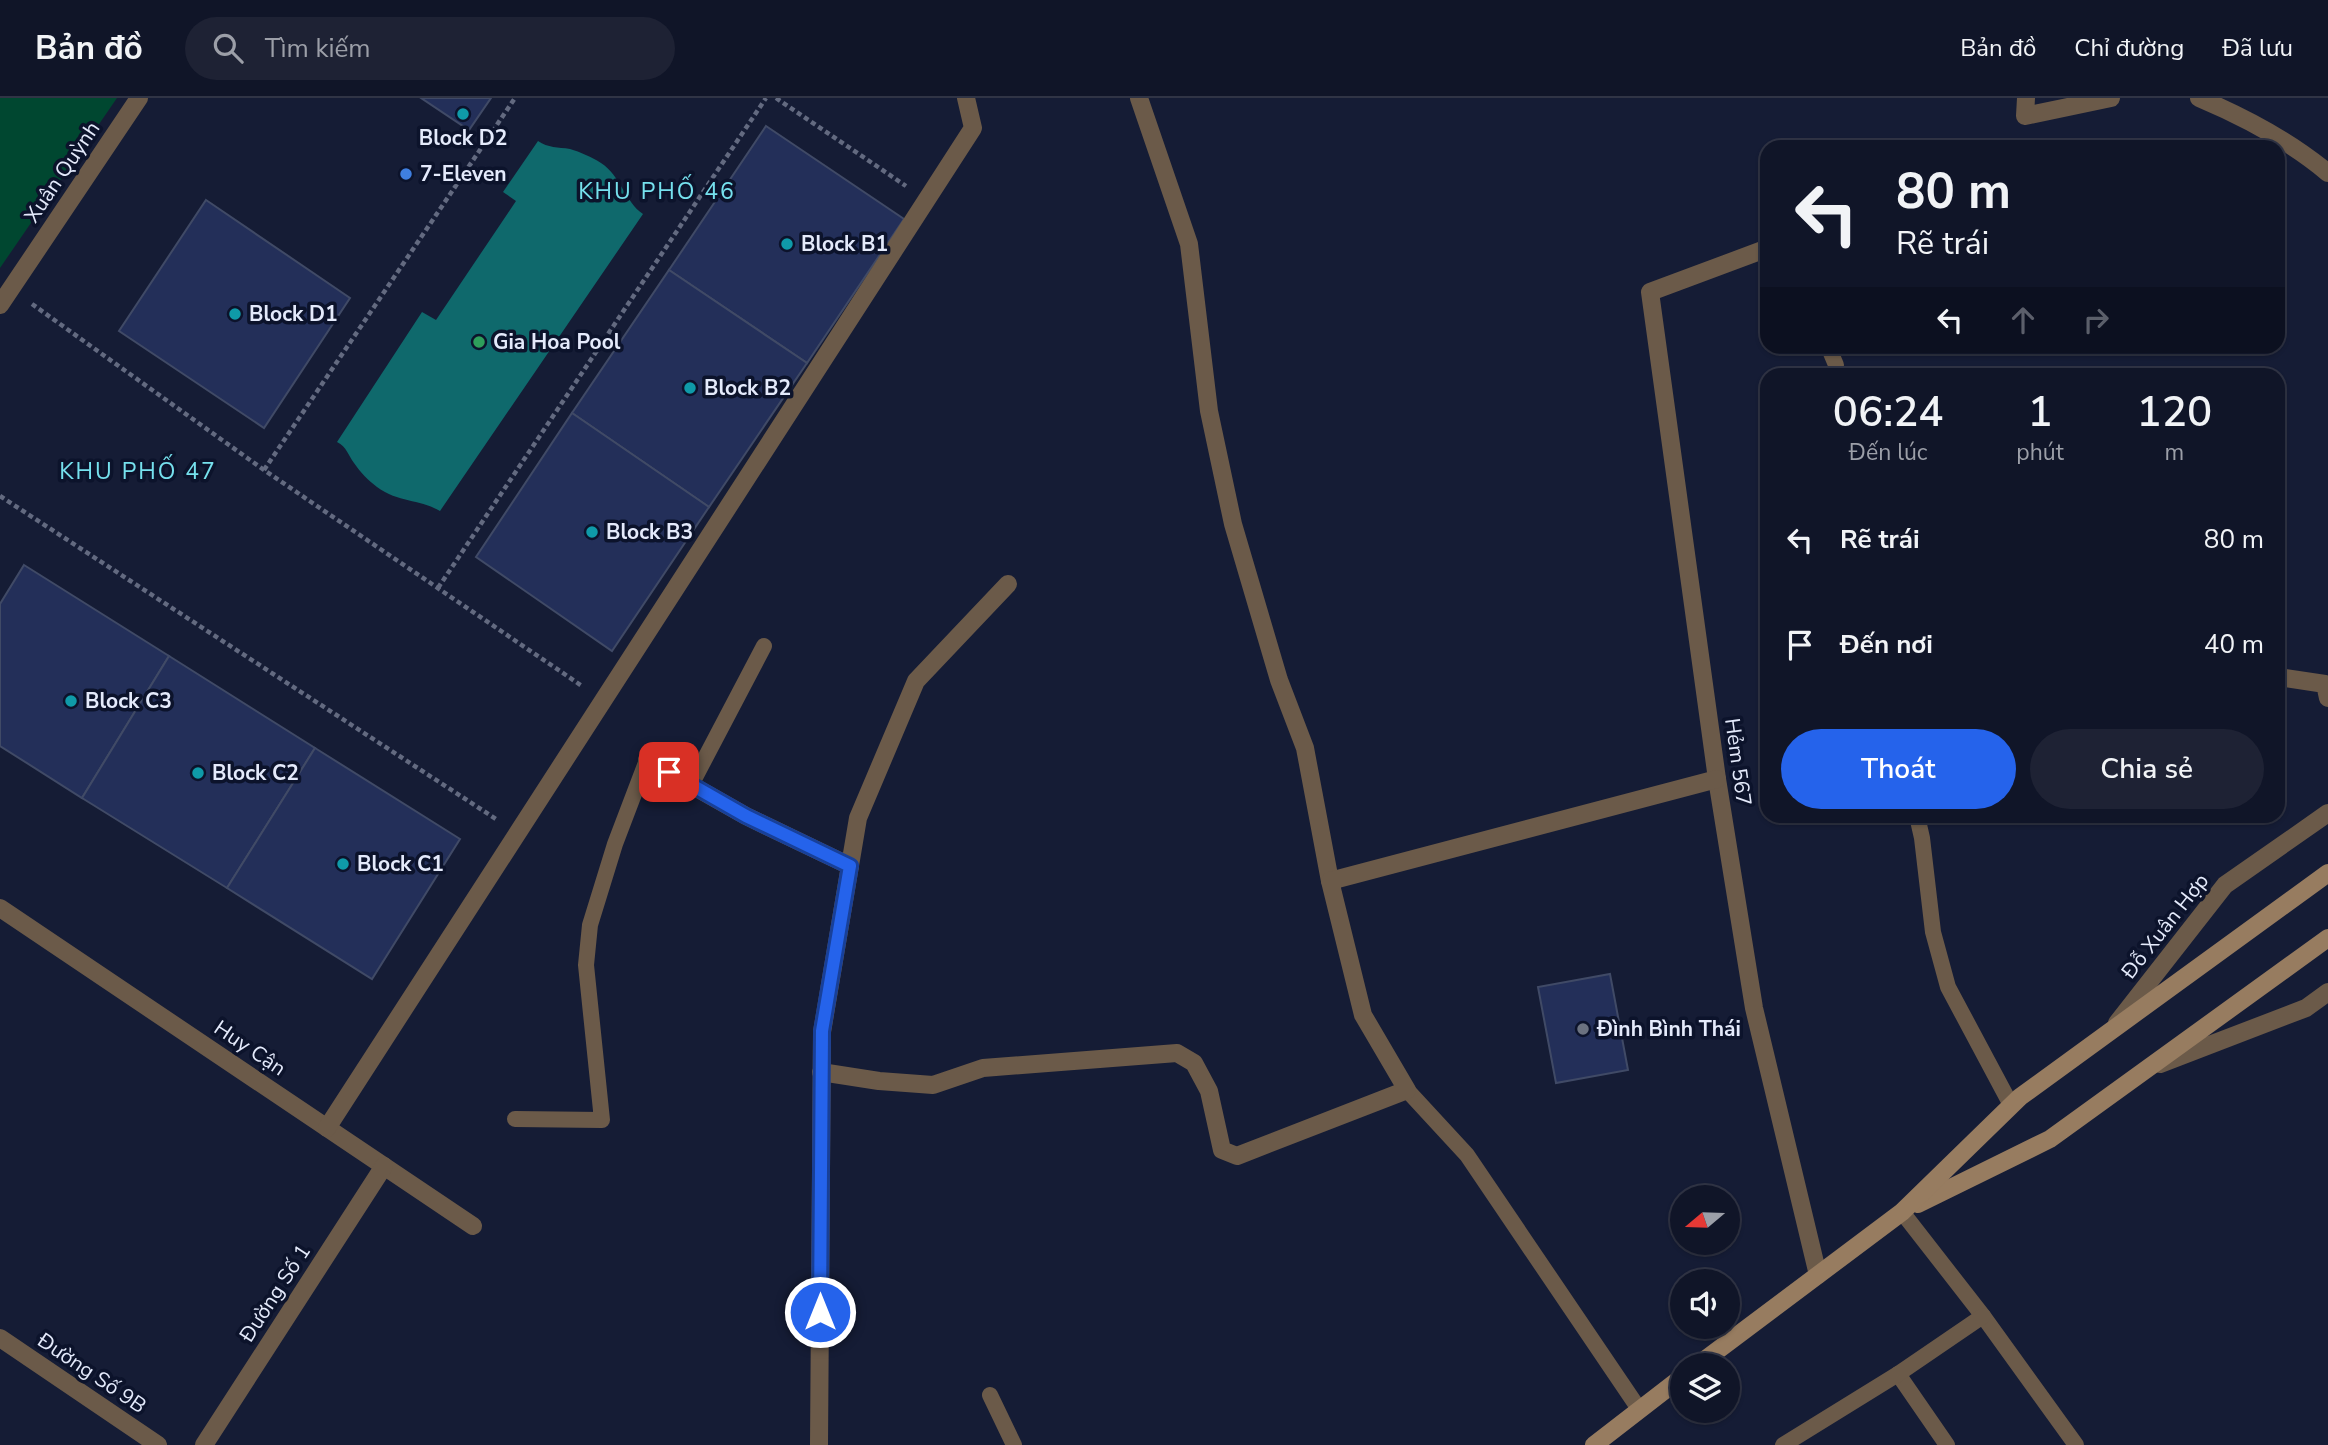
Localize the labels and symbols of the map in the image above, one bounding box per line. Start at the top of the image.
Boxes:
marker: Block D2 [455,106,471,122]
street label: Xuân Quỳnh [18,116,106,228]
place label: Block D2 [419,124,507,152]
place label: 7-Eleven [420,160,507,188]
marker: 7-Eleven [398,166,414,182]
district label: KHU PHỐ 46 [578,174,736,207]
place label: Block B1 [801,230,888,258]
marker: Block B1 [779,236,795,252]
place label: Block D1 [249,300,338,328]
marker: Block D1 [227,306,243,322]
place label: Gia Hoa Pool [493,328,621,356]
marker: Gia Hoa Pool [471,334,487,350]
place label: Block B2 [704,374,791,402]
marker: Block B2 [682,380,698,396]
district label: KHU PHỐ 47 [59,454,217,487]
place label: Block B3 [606,518,693,546]
marker: Block B3 [584,524,600,540]
place label: Block C3 [85,687,172,715]
marker: Block C3 [63,693,79,709]
street label: Hẻm 567 [1718,716,1758,808]
pin [639,742,699,802]
place label: Block C2 [212,759,299,787]
marker: Block C2 [190,765,206,781]
place label: Block C1 [357,850,444,878]
marker: Block C1 [335,856,351,872]
street label: Đỗ Xuân Hợp [2114,868,2215,985]
street label: Huy Cận [209,1014,291,1082]
place label: Đình Bình Thái [1596,1015,1741,1043]
marker: Đình Bình Thái [1575,1021,1591,1037]
north arrow [1670,1185,1740,1255]
street label: Đường Số 1 [232,1239,317,1348]
position arrow [783,1275,857,1349]
street label: Đường Số 9B [31,1326,152,1420]

